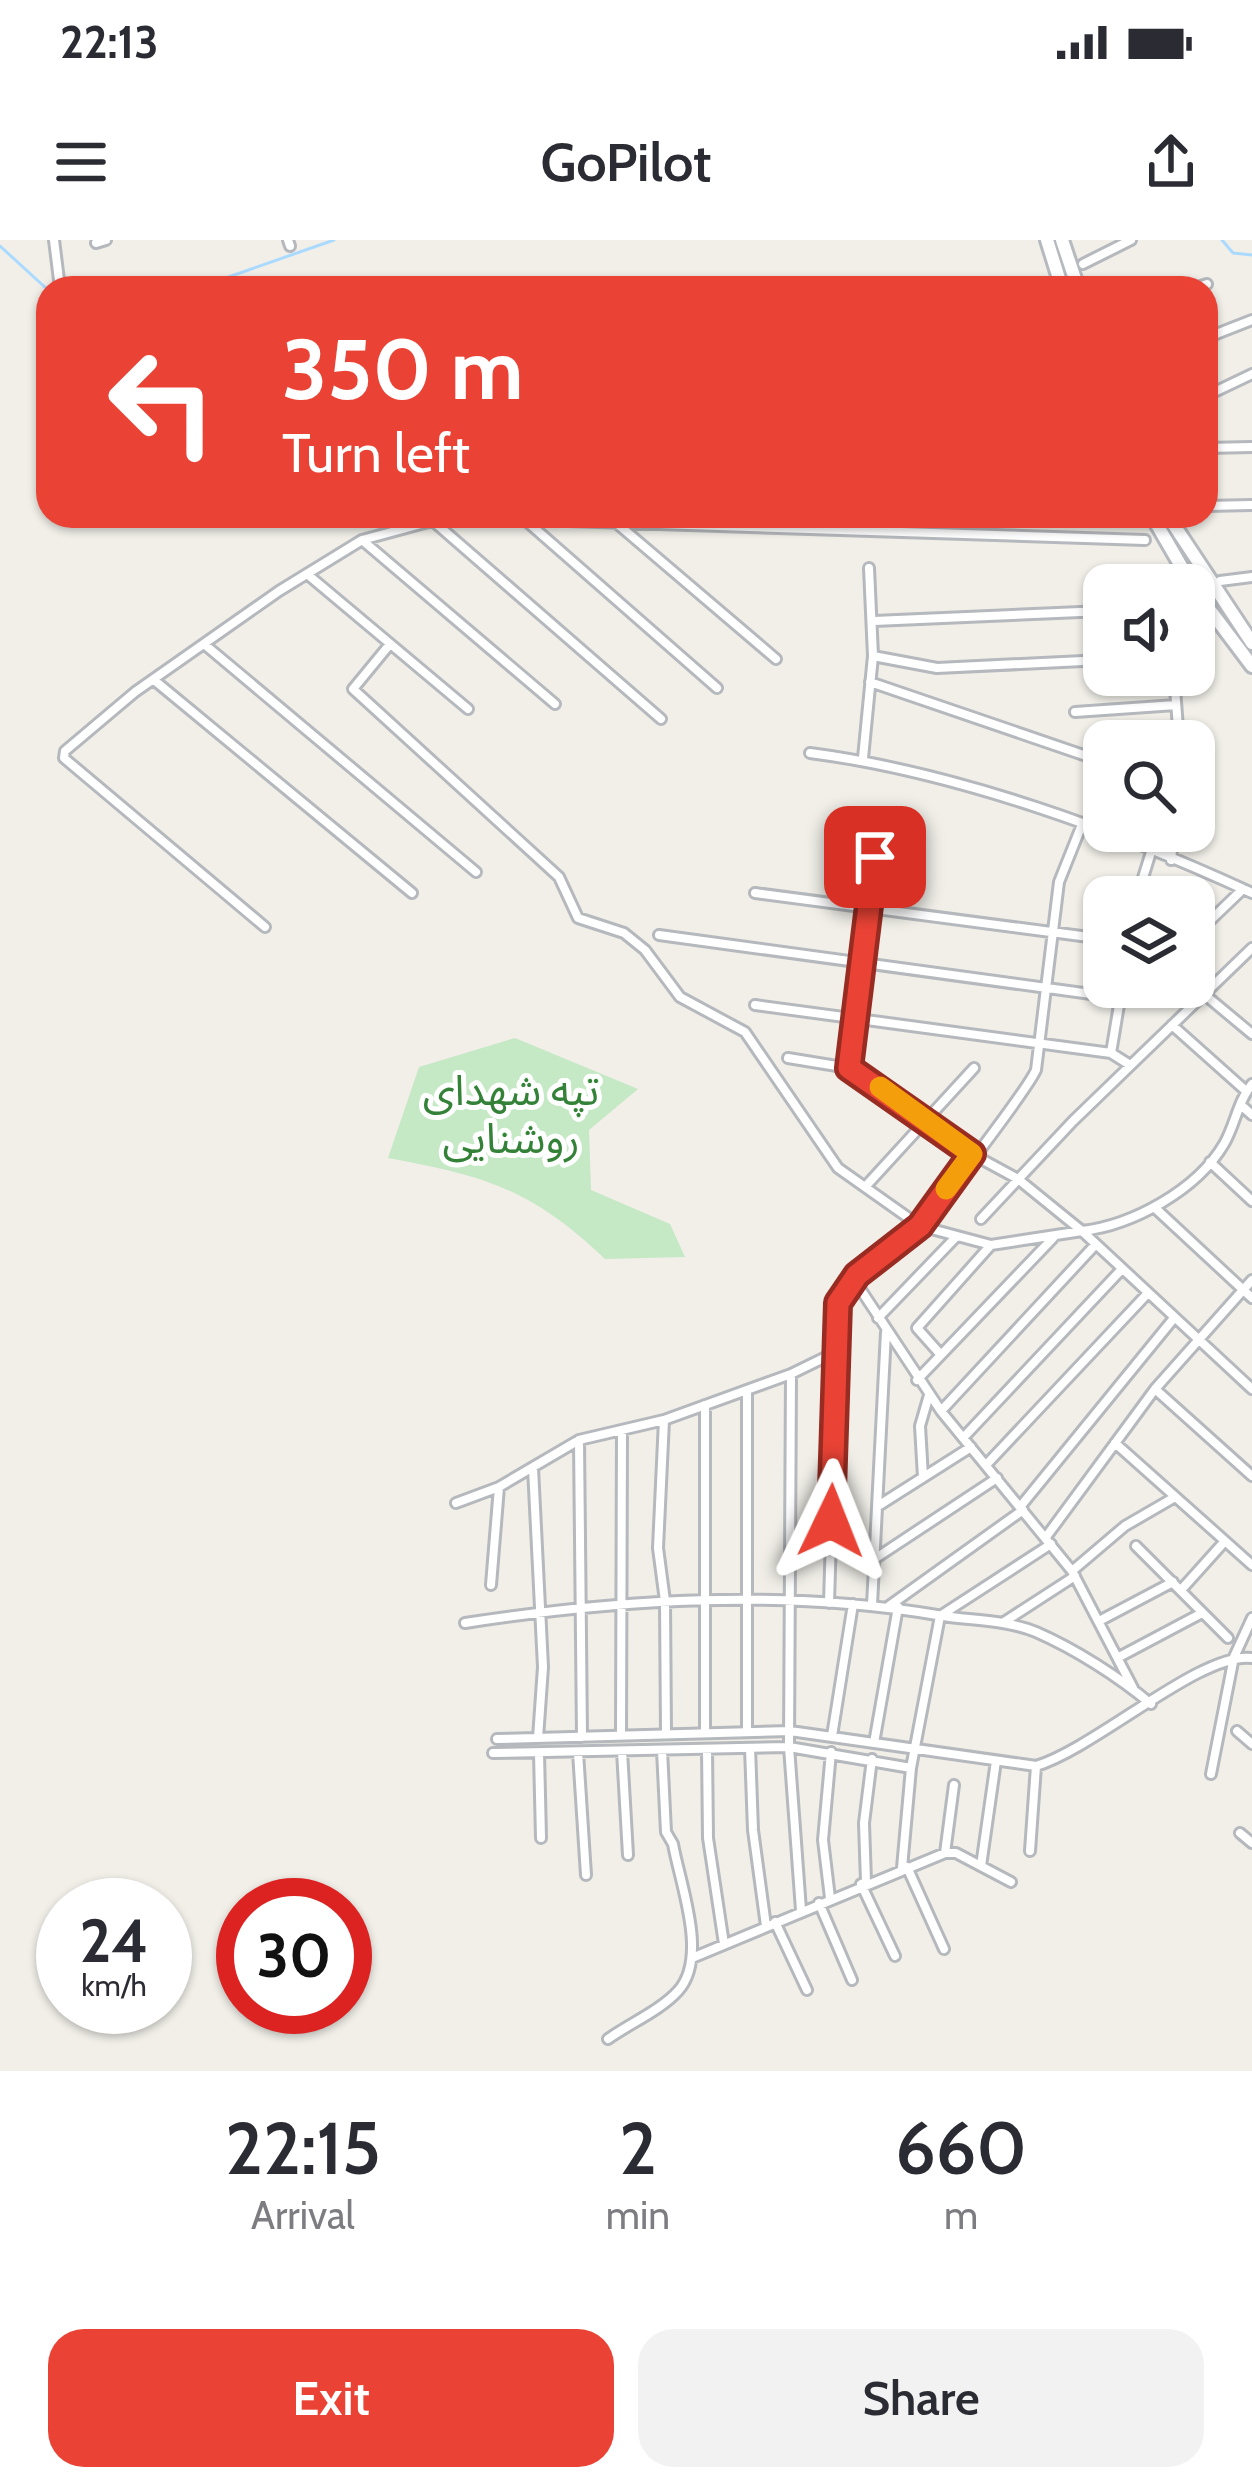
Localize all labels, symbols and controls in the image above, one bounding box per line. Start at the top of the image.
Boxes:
text: 22:13 [60,15,158,69]
icon: menu [48,129,114,195]
text: GoPilot [541,129,711,195]
icon: share [1138,129,1204,195]
text: 350 m [282,318,524,420]
icon: left [84,324,240,480]
text: Turn left [282,420,470,486]
map controls [1083,564,1215,1008]
button: sound [1083,564,1215,696]
button: search [1083,720,1215,852]
pin [824,806,926,908]
icon: arrive [842,824,908,890]
button: layers [1083,876,1215,1008]
park label: تپه شهدای روشنایی [423,1064,599,1164]
position arrow [768,1458,894,1584]
speed limit sign: 30 [216,1878,372,2034]
text: 24 [80,1904,149,1977]
text: km/h [81,1967,147,2004]
text: 22:15 [225,2105,381,2192]
text: 2 [619,2105,657,2192]
text: 660 [895,2105,1027,2192]
text: Arrival [251,2191,355,2239]
text: min [606,2191,670,2239]
text: m [944,2191,978,2239]
button: Exit [48,2329,614,2467]
button: Share [638,2329,1204,2467]

